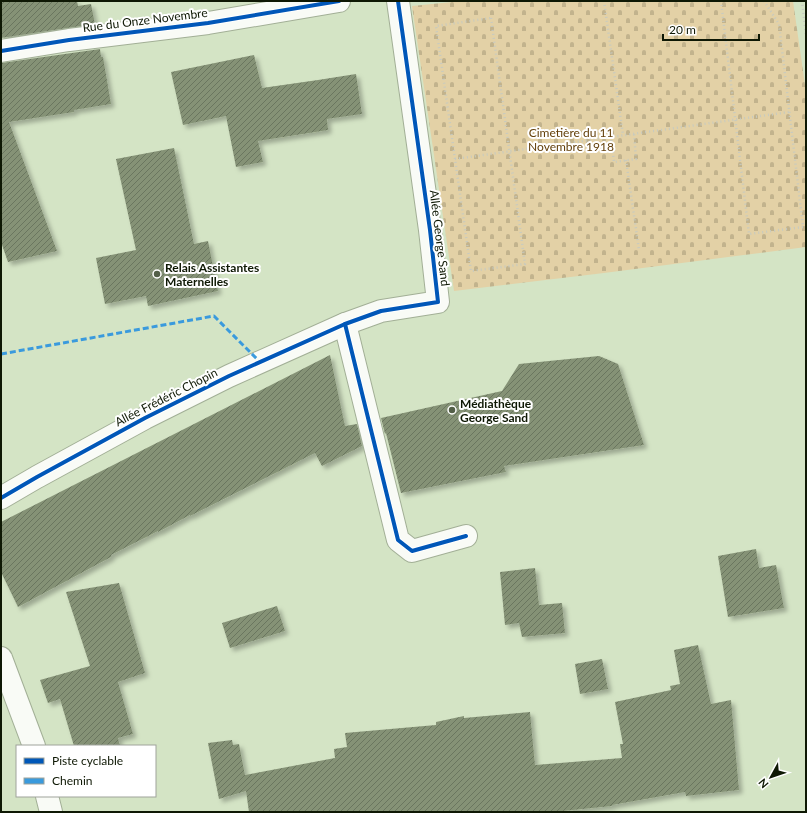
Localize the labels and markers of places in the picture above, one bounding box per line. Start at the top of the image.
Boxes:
place label: Relais Assistantes Maternelles [165,260,259,289]
marker: Relais Assistantes Maternelles [152,269,162,279]
place label: Médiathèque George Sand [460,396,532,425]
marker: Médiathèque George Sand [447,405,457,415]

